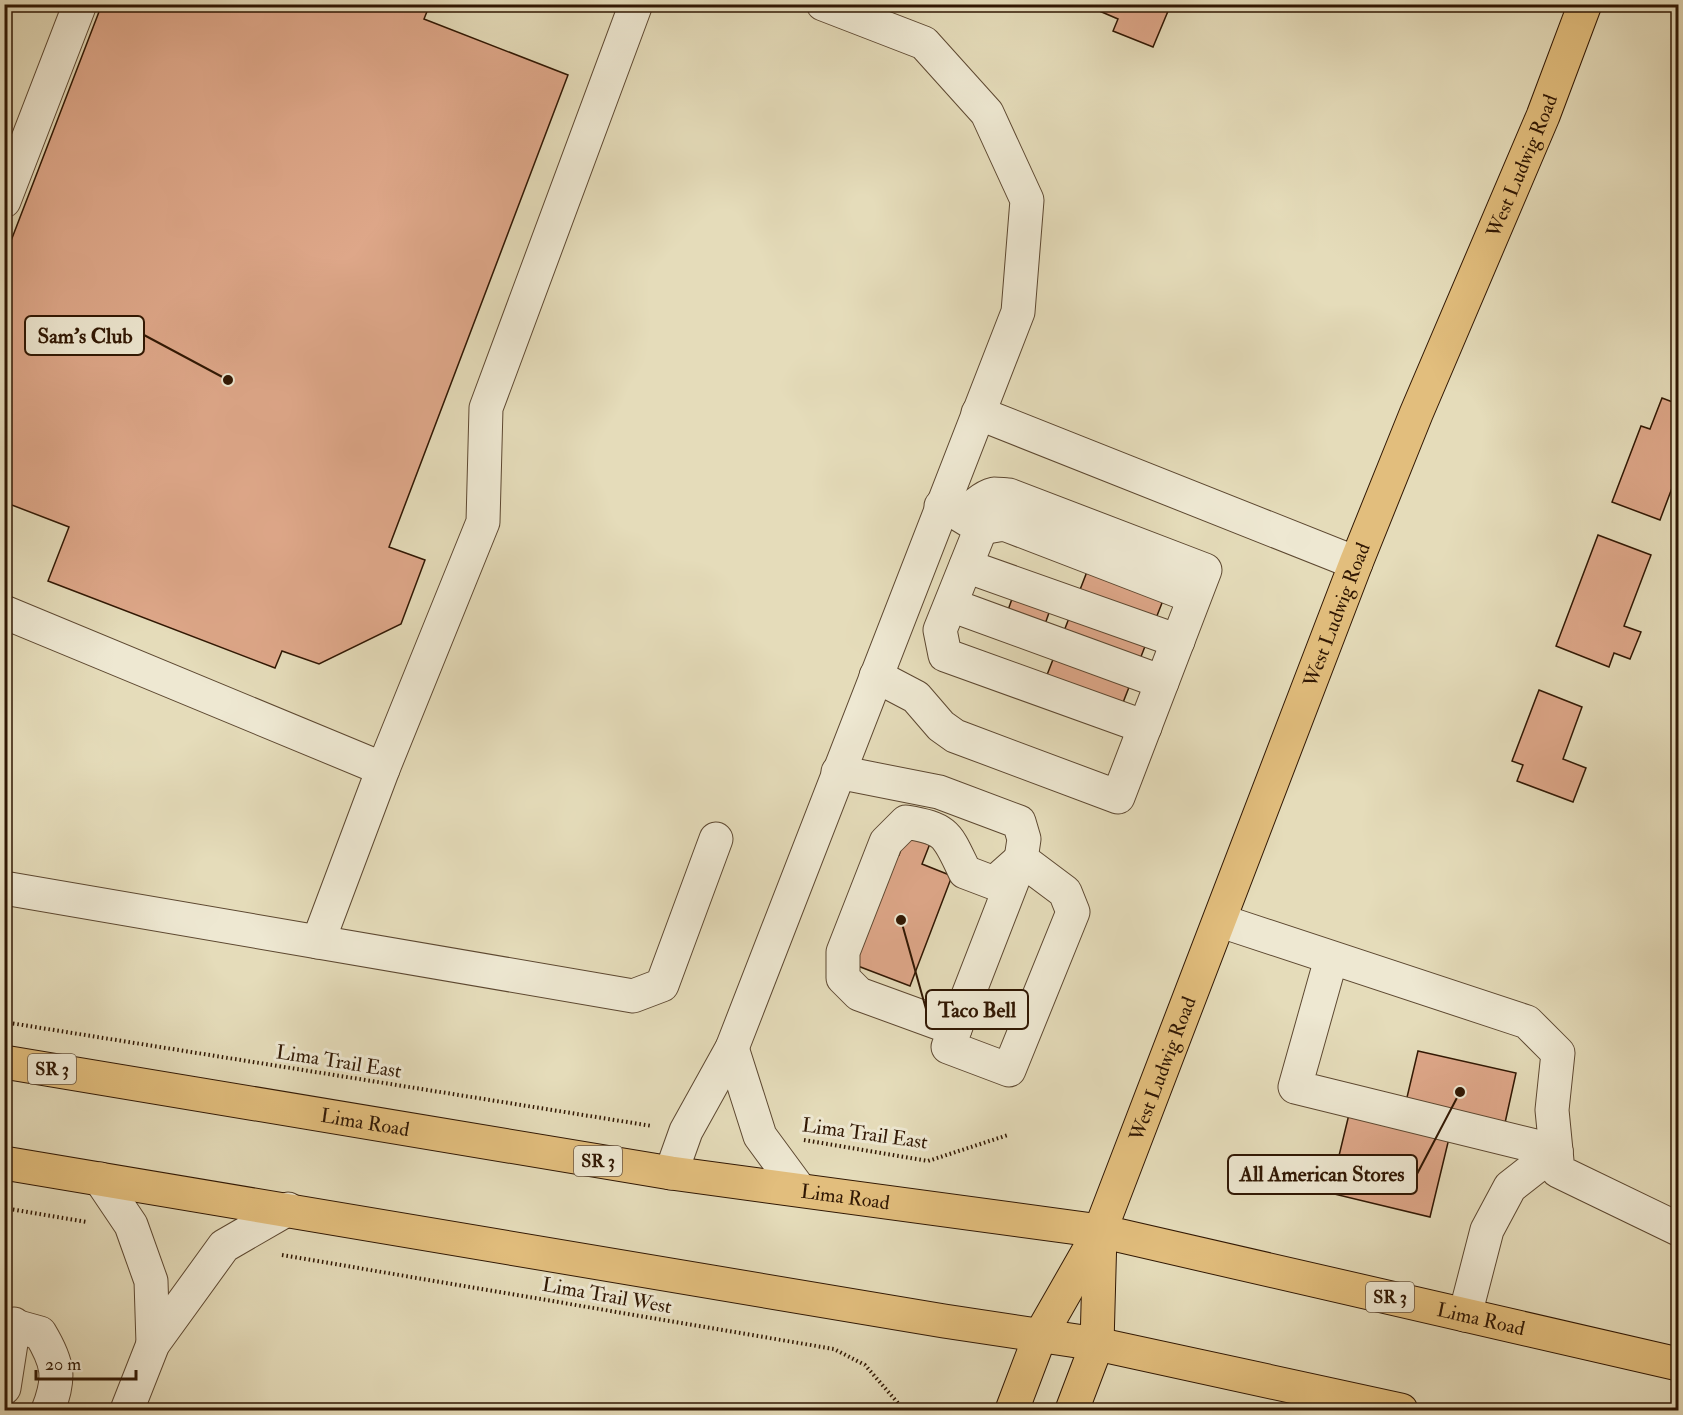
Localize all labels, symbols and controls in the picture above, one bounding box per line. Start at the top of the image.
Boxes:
street label: West Ludwig Road [1480,91,1563,242]
callout: Sam's Club [25,316,144,355]
text: Sam's Club [37,323,133,350]
street label: West Ludwig Road [1297,539,1376,692]
callout: Taco Bell [926,990,1028,1029]
street label: West Ludwig Road [1123,993,1202,1145]
text: Taco Bell [937,997,1017,1024]
street label: Lima Trail East [274,1039,404,1084]
road number: SR 3 [28,1054,76,1084]
street label: Lima Road [319,1103,411,1142]
street label: Lima Trail East [800,1112,930,1155]
road number: SR 3 [574,1146,622,1176]
callout: All American Stores [1228,1155,1417,1194]
text: All American Stores [1239,1161,1404,1188]
street label: Lima Road [799,1179,891,1215]
street label: Lima Trail West [540,1272,674,1319]
road number: SR 3 [1366,1282,1414,1312]
street label: Lima Road [1434,1297,1527,1341]
scale bar [36,1343,136,1381]
text: 20 m [45,1353,81,1376]

